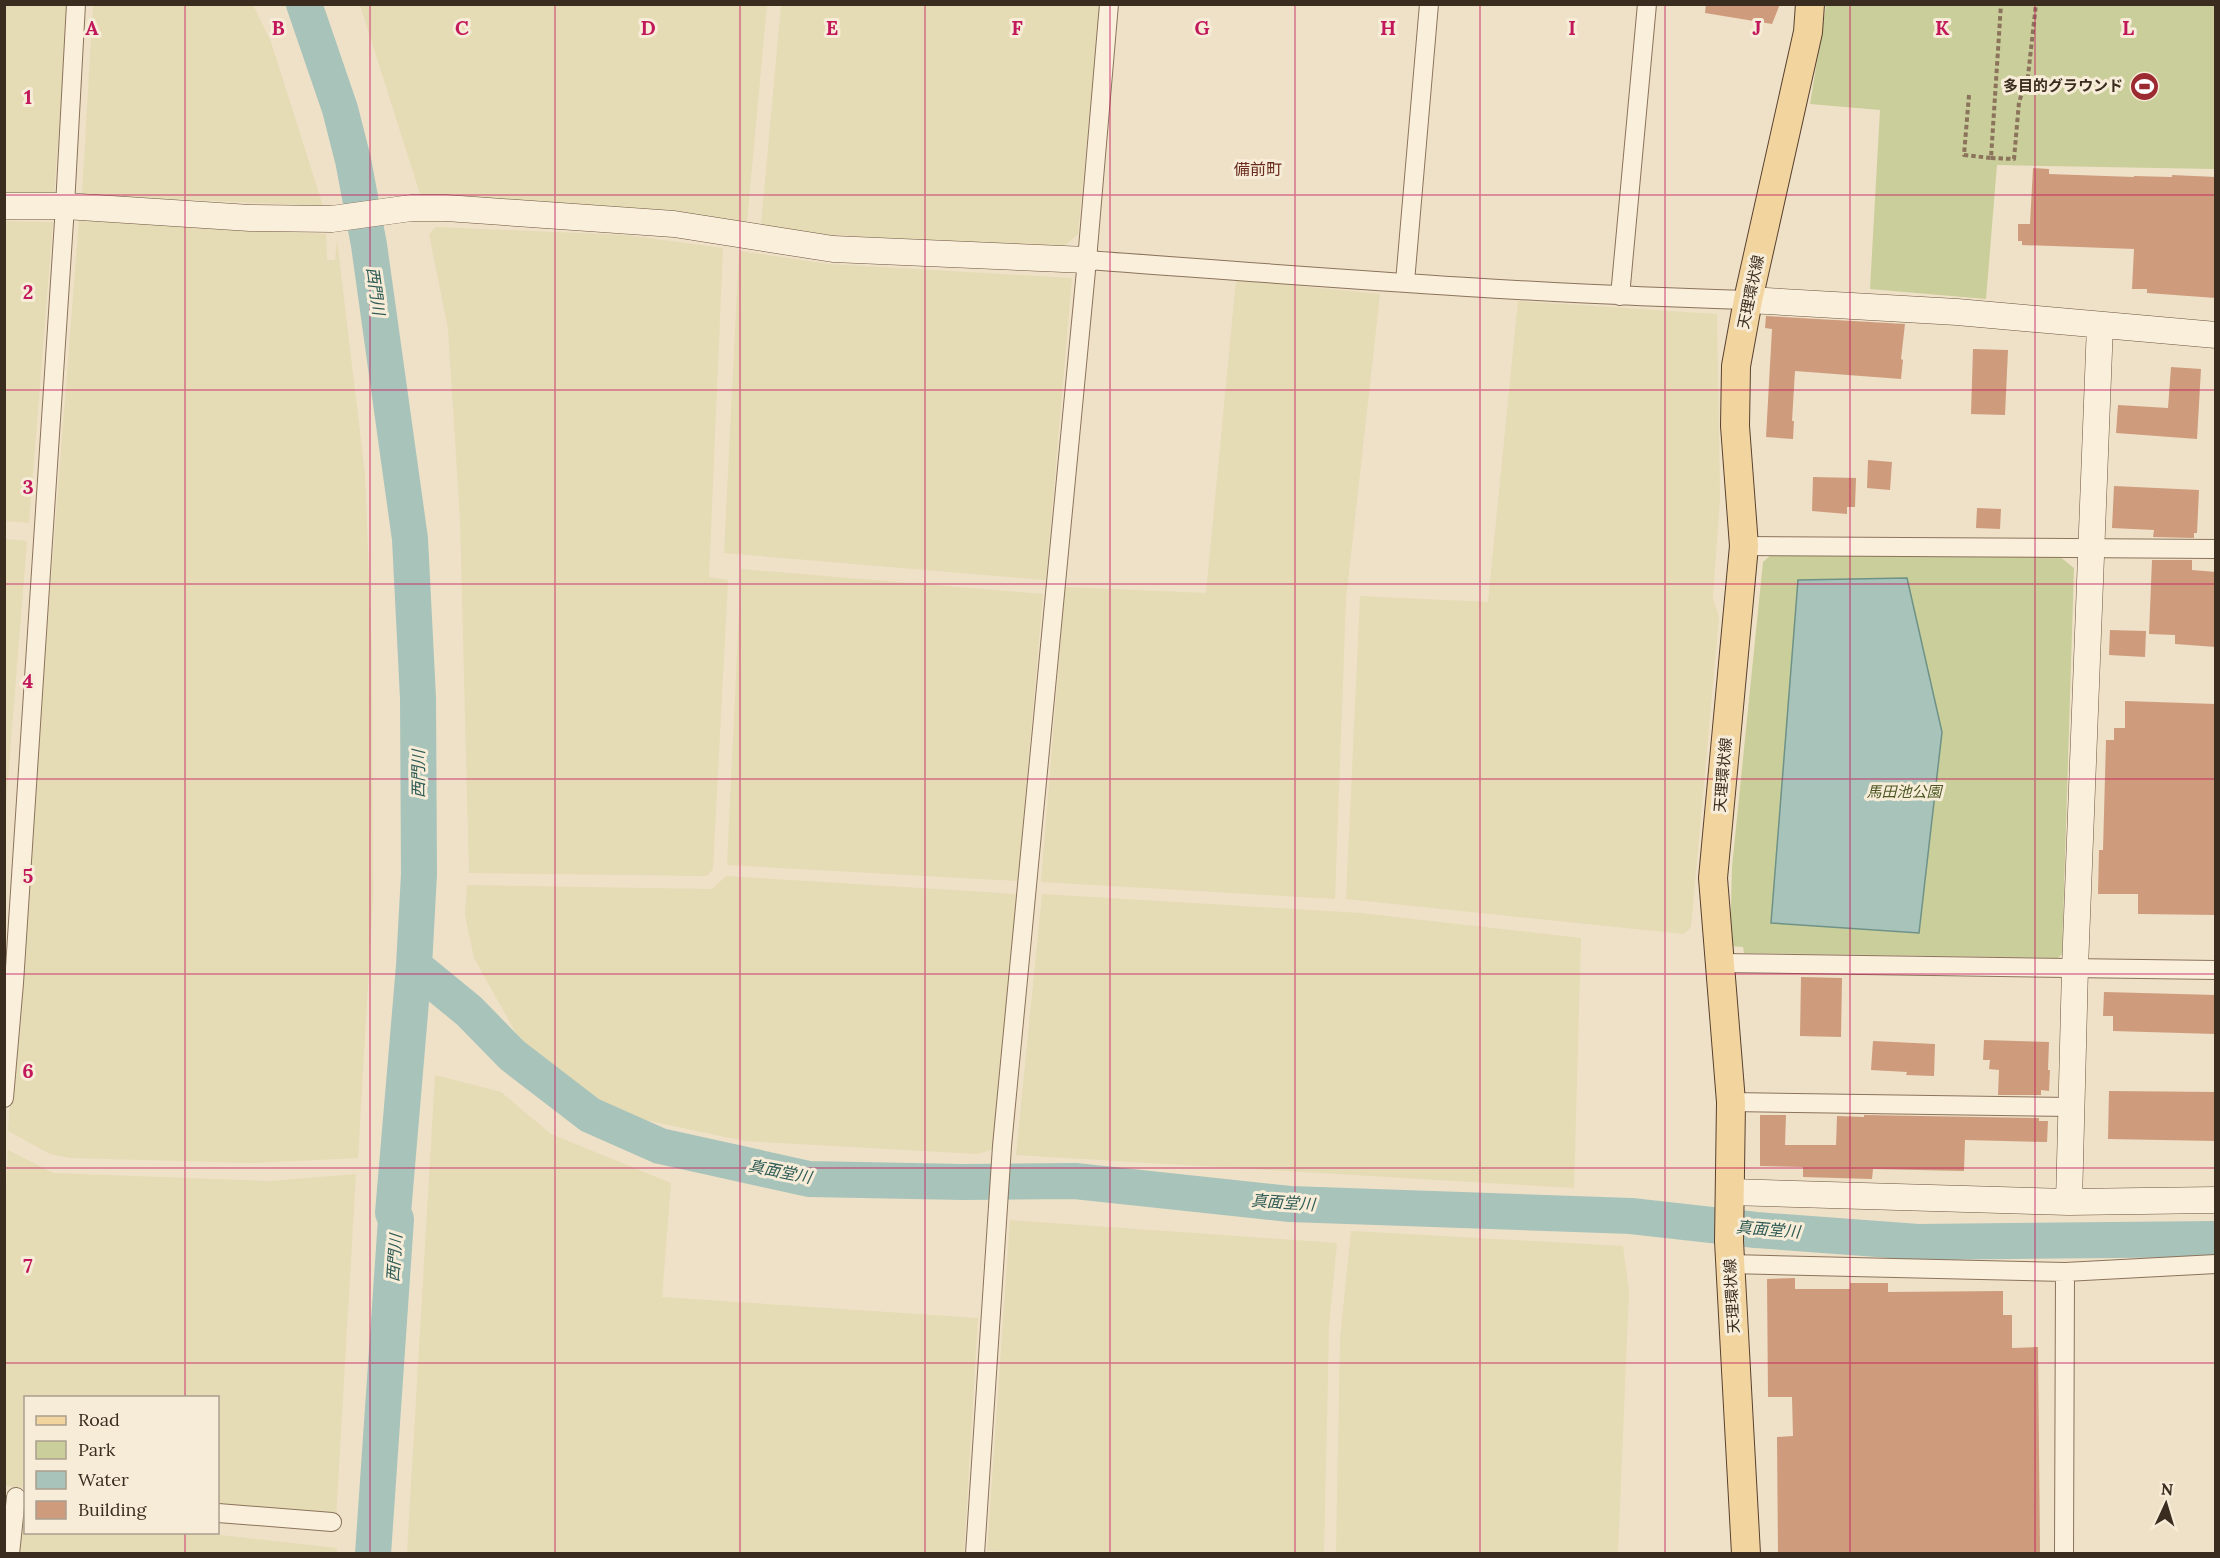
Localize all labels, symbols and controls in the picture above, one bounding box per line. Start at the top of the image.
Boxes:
text: A [85,15,99,40]
text: B [271,15,285,40]
text: C [455,15,469,40]
text: D [640,15,656,40]
text: E [826,15,838,40]
text: F [1011,15,1023,40]
text: G [1194,15,1210,40]
text: H [1380,15,1396,40]
text: I [1568,15,1576,40]
text: J [1752,15,1762,40]
text: K [1935,15,1950,40]
text: L [2122,15,2134,40]
sports icon: 多目的グラウンド [2128,70,2160,102]
place label: 多目的グラウンド [2003,76,2123,95]
text: 1 [24,84,32,109]
district label: 備前町 [1234,159,1282,179]
street label: 天理環状線 [1733,253,1768,331]
water label: 西門川 [363,266,390,318]
text: 2 [23,279,33,304]
text: 3 [22,474,34,499]
text: 4 [23,668,34,693]
street label: 天理環状線 [1710,737,1735,813]
water label: 西門川 [408,748,428,798]
park label: 馬田池公園 [1866,782,1943,801]
text: 5 [23,863,34,888]
text: 6 [22,1058,34,1083]
water label: 真面堂川 [747,1155,815,1187]
water label: 真面堂川 [1250,1190,1318,1214]
water label: 真面堂川 [1735,1216,1803,1242]
water label: 西門川 [382,1231,406,1283]
text: 7 [23,1253,33,1278]
street label: 天理環状線 [1720,1258,1743,1334]
legend [24,1396,219,1534]
text: Road [78,1408,120,1431]
text: Park [78,1438,116,1461]
text: Water [78,1468,129,1491]
north arrow [2136,1474,2196,1534]
text: N [2160,1479,2174,1499]
text: Building [78,1498,148,1521]

